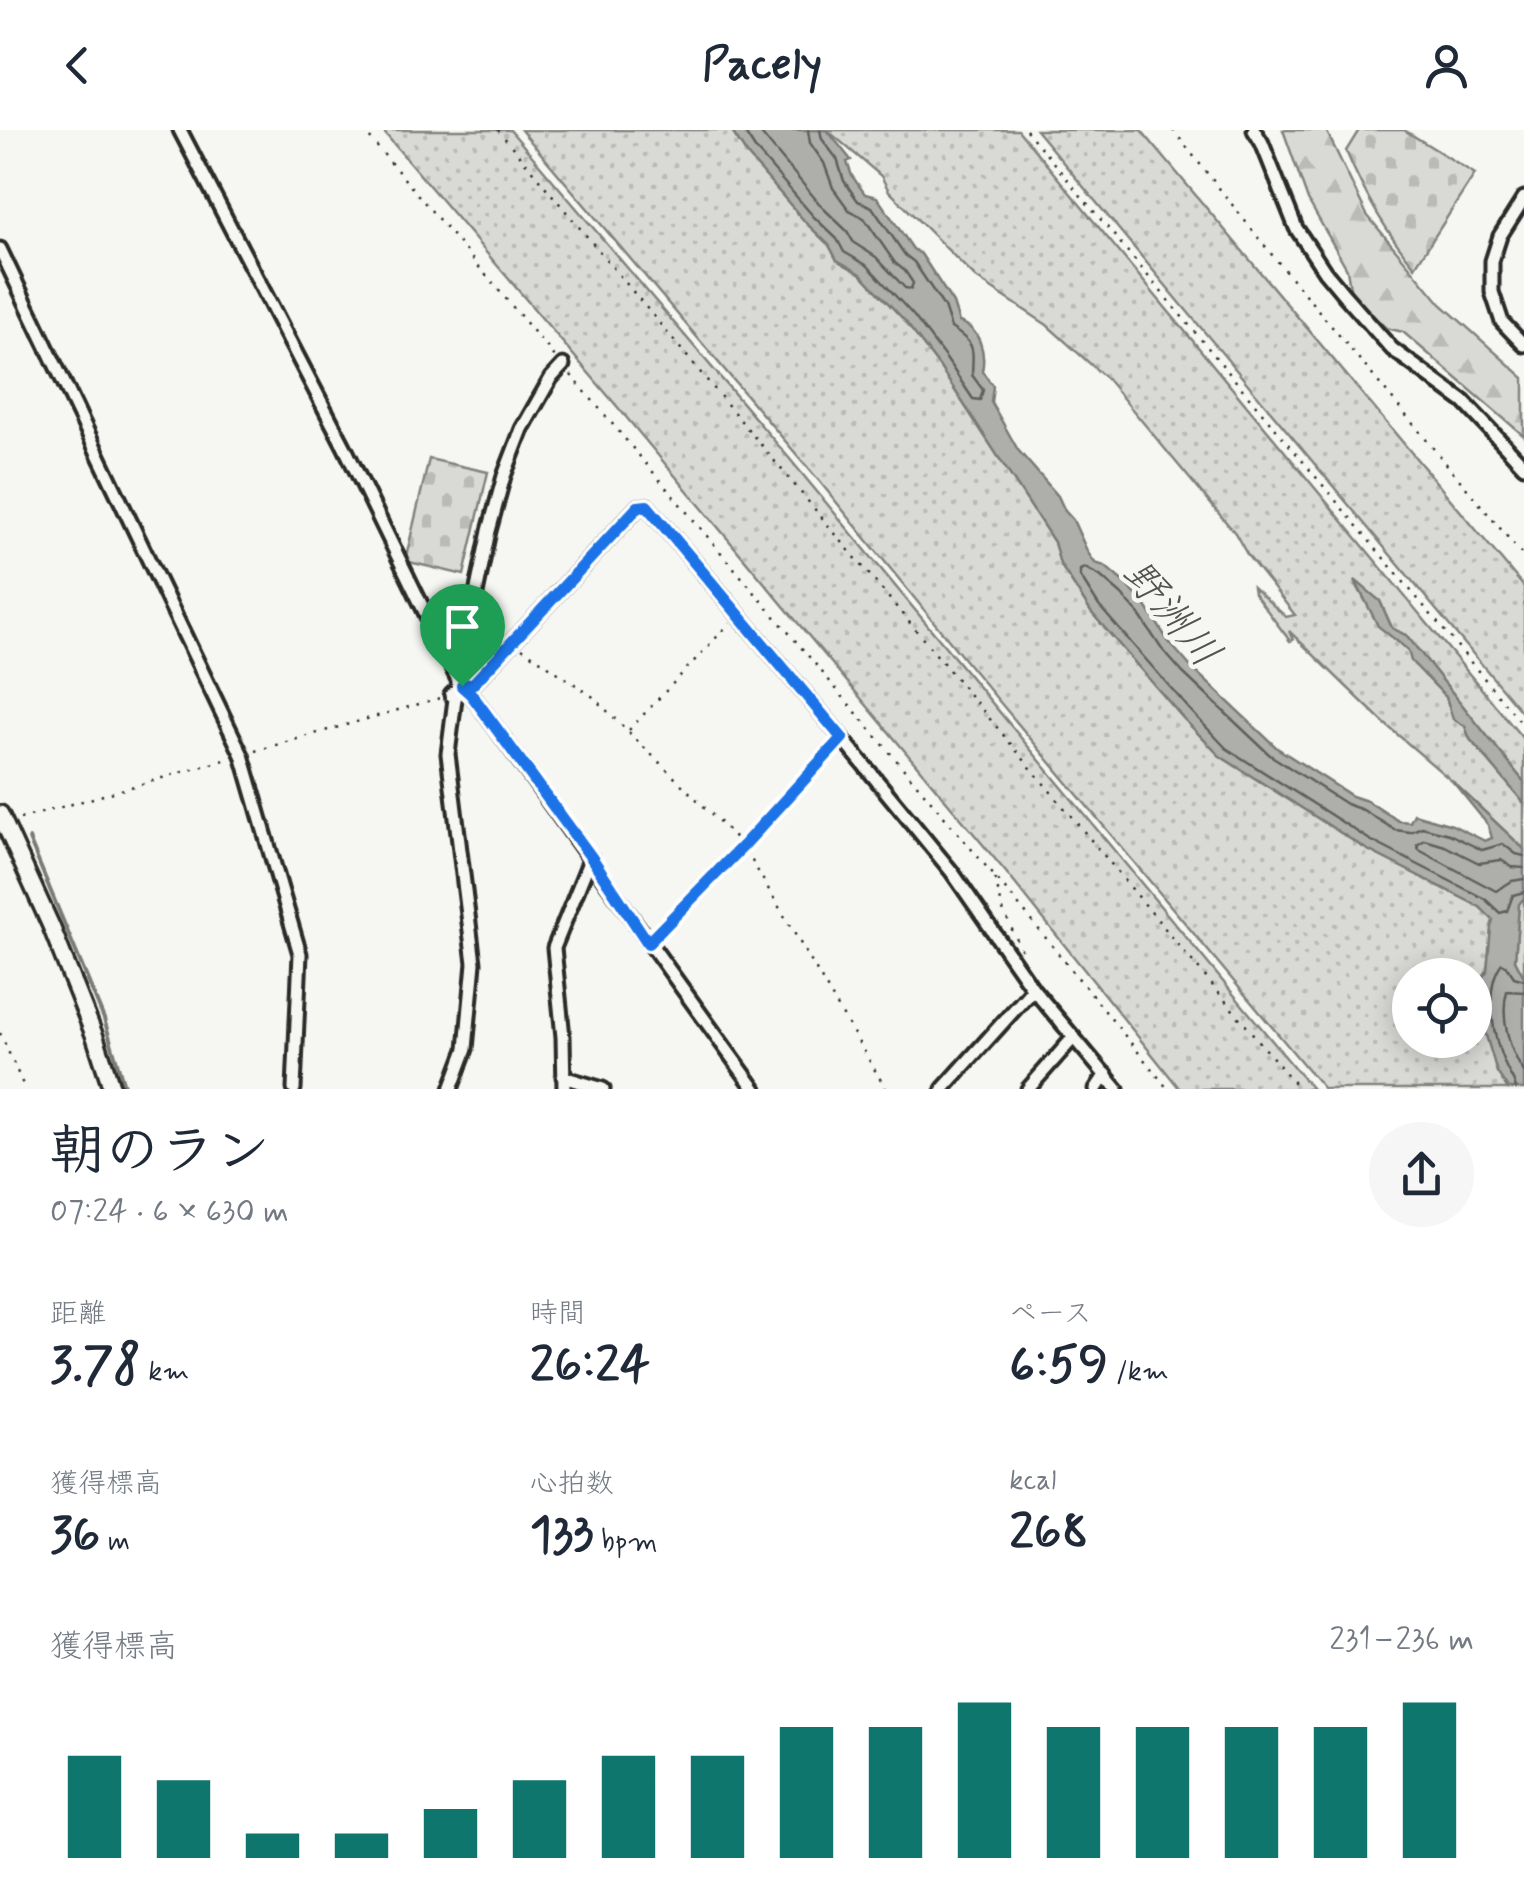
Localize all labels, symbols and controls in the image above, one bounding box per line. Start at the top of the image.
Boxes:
text: Pacely [702,36,822,95]
icon: back [50,38,105,93]
icon: person [1419,38,1474,93]
water label: 野洲川 [1109,548,1232,680]
pin [420,584,505,687]
icon: arrive [435,599,490,654]
map controls [1392,958,1492,1058]
button: locate [1392,958,1492,1058]
text: 朝のラン [50,1117,270,1189]
button: share [1369,1122,1474,1227]
text: 07:24 · 6 × 630 m [50,1191,289,1233]
text: 距離 [50,1296,106,1333]
text: 時間 [530,1296,586,1333]
text: ペース [1009,1296,1092,1333]
text: 3.78 [50,1333,141,1399]
text: 26:24 [530,1333,650,1399]
text: 6:59 [1009,1333,1108,1399]
text: km [141,1354,189,1391]
text: /km [1108,1354,1169,1391]
text: kcal [1009,1463,1056,1500]
text: 獲得標高 [50,1466,162,1503]
text: 心拍数 [530,1466,614,1503]
text: 268 [1009,1500,1088,1566]
text: 36 [50,1503,100,1569]
text: 133 [530,1503,594,1569]
text: m [100,1524,130,1561]
text: bpm [594,1524,658,1561]
text: 231–236 m [1329,1619,1474,1661]
text: 獲得標高 [50,1626,178,1668]

